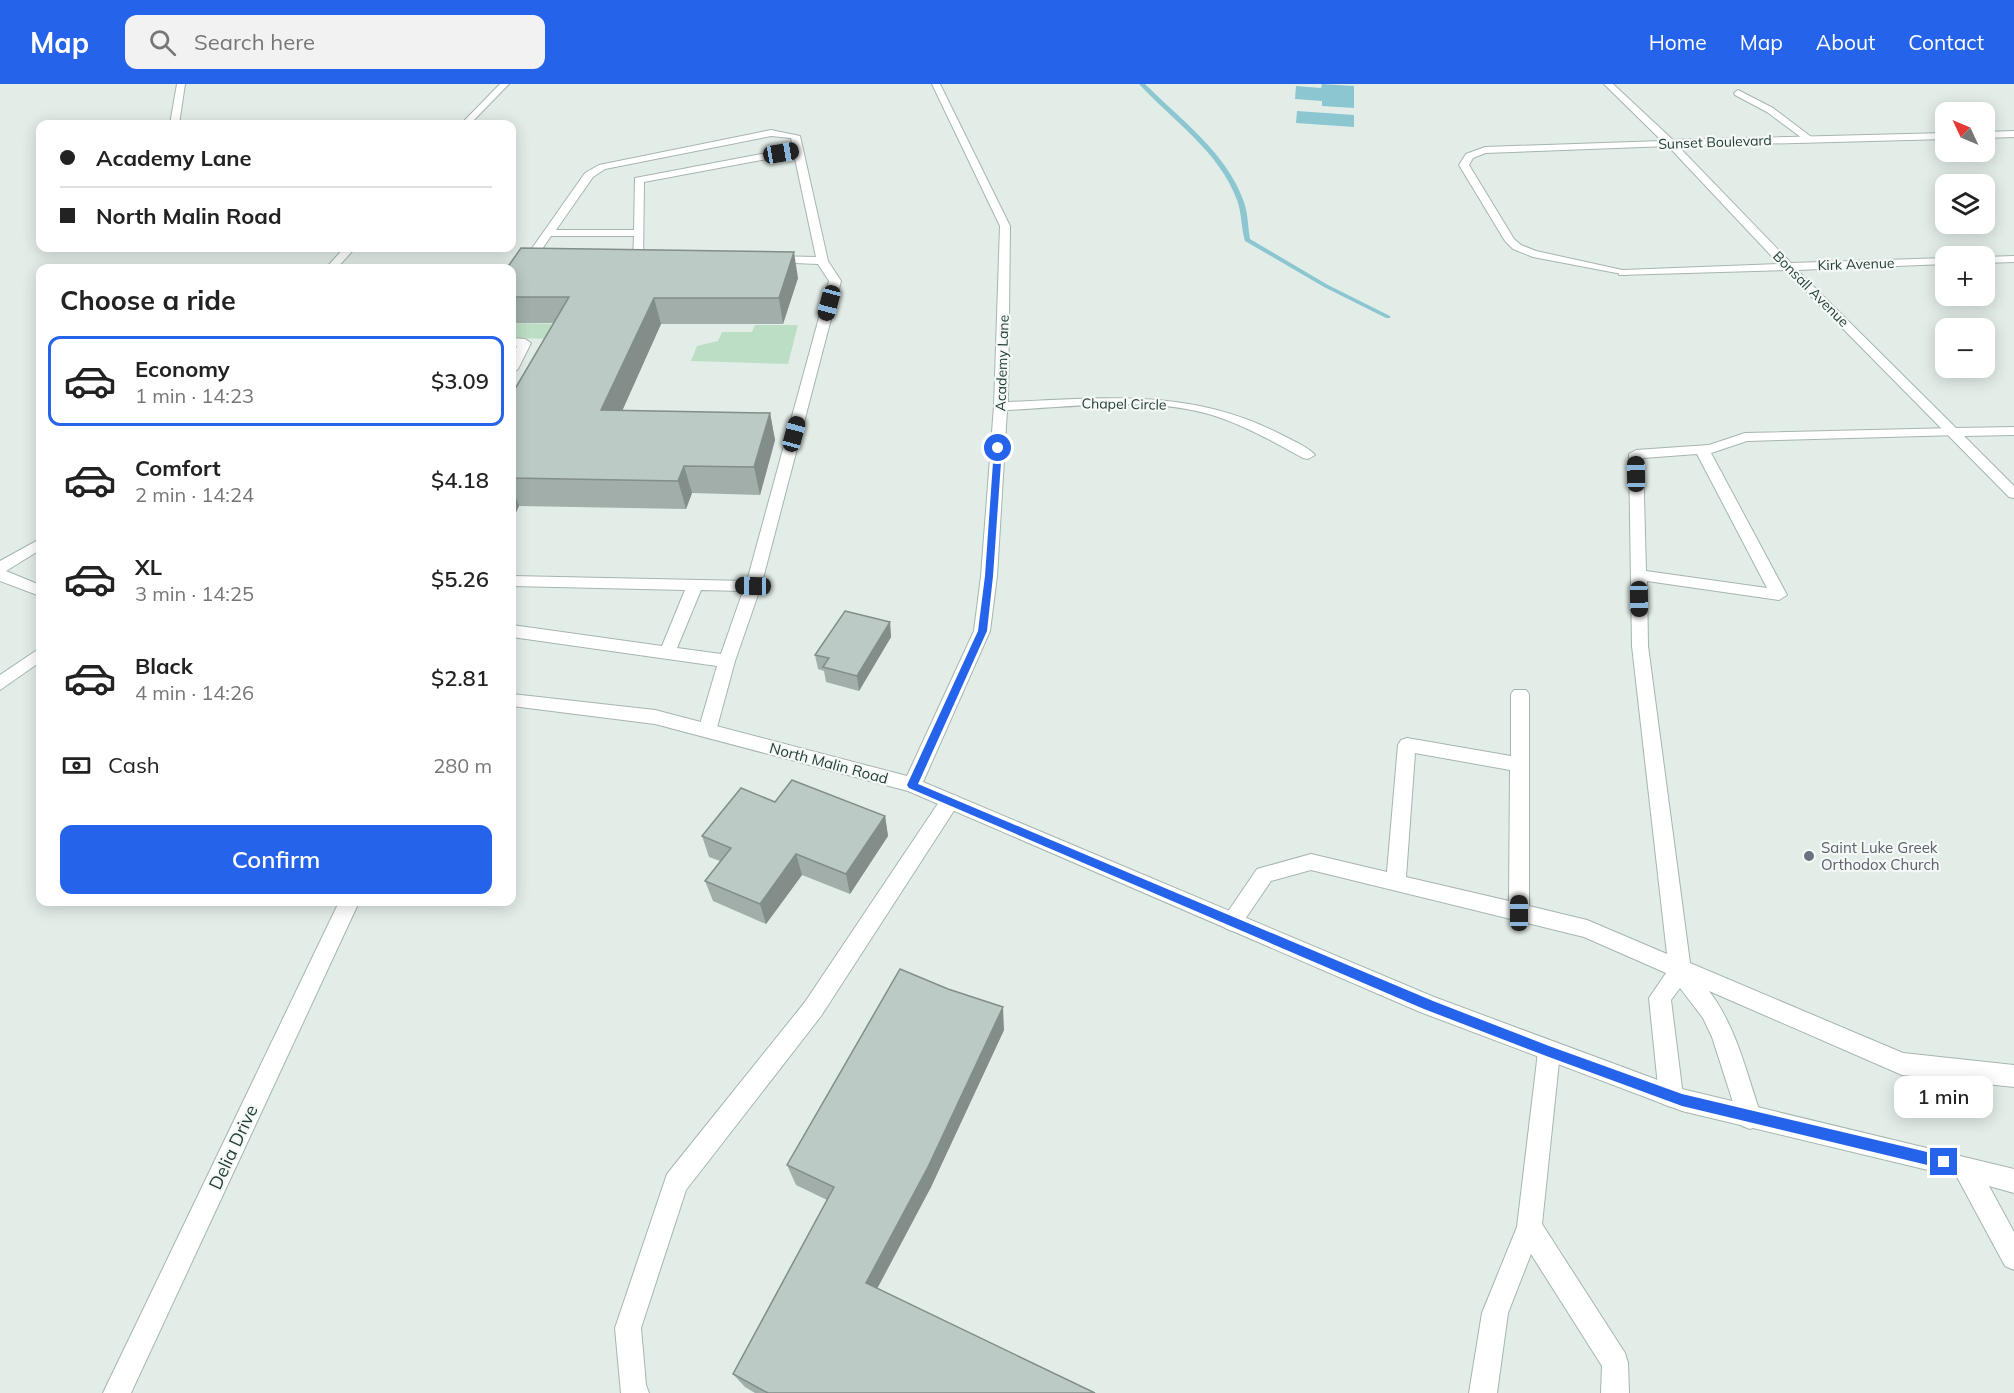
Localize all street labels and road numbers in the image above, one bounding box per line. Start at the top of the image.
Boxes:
street label: Sunset Boulevard [1658,131,1772,153]
street label: Bonsall Avenue [1769,247,1853,331]
street label: Kirk Avenue [1817,254,1895,274]
street label: Academy Lane [991,314,1013,412]
street label: Chapel Circle [1081,394,1167,414]
street label: North Malin Road [768,738,890,788]
street label: Delia Drive [203,1101,263,1193]

